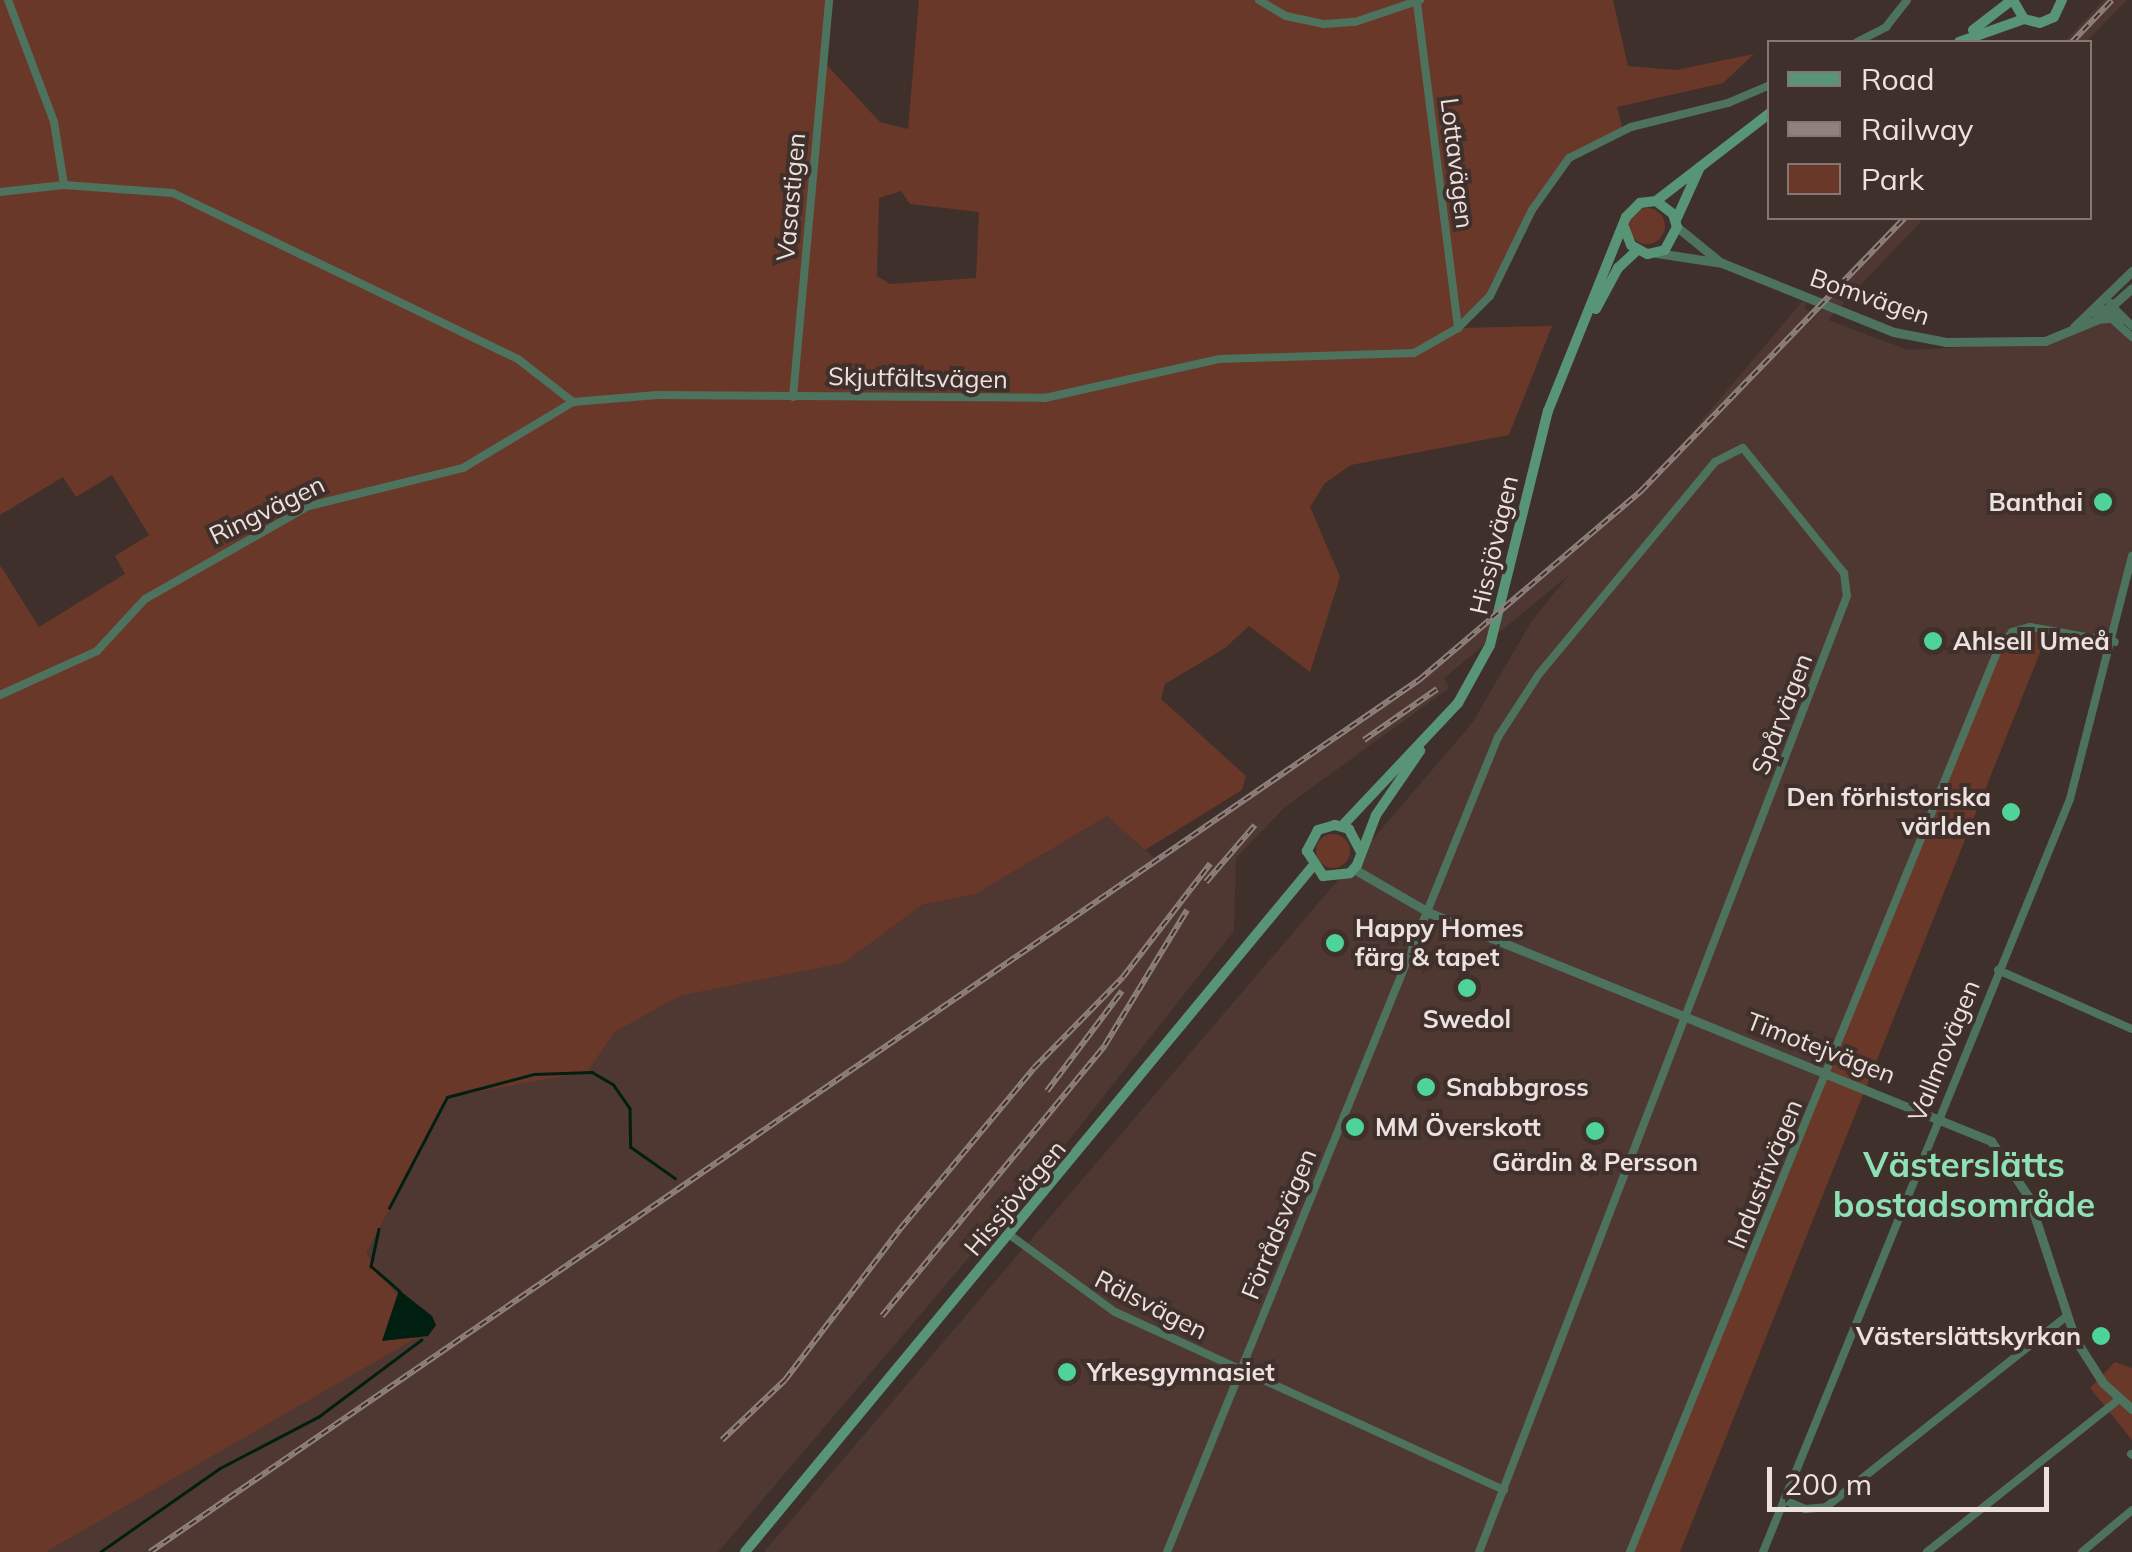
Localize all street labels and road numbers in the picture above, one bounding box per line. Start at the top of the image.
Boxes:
street label: Lottavägen [1434,96,1480,230]
street label: Vasastigen [770,132,812,262]
street label: Bomvägen [1806,263,1934,331]
street label: Skjutfältsvägen [828,361,1008,395]
street label: Ringvägen [204,469,330,551]
street label: Hissjövägen [1463,473,1525,617]
street label: Spårvägen [1745,649,1819,779]
street label: Vallmovägen [1902,976,1986,1126]
street label: Timotejvägen [1742,1006,1900,1090]
street label: Industrivägen [1721,1095,1809,1253]
street label: Hissjövägen [958,1134,1072,1262]
street label: Förrådsvägen [1235,1144,1323,1304]
street label: Rälsvägen [1090,1264,1212,1346]

